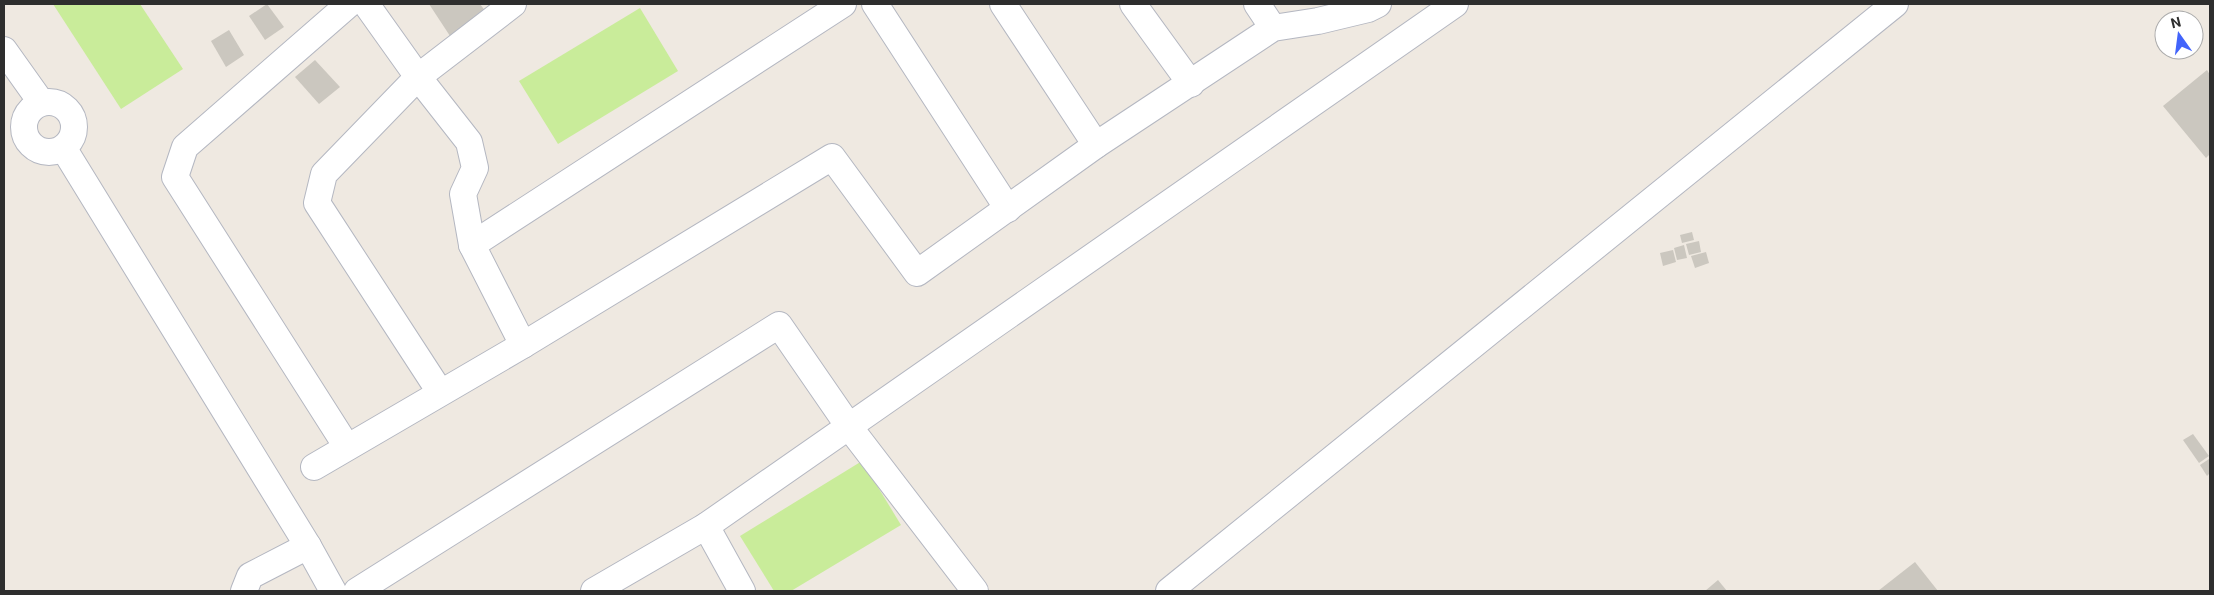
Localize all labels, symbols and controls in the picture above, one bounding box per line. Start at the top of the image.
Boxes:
north arrow [2154,10,2204,60]
text: N [2169,13,2183,31]

